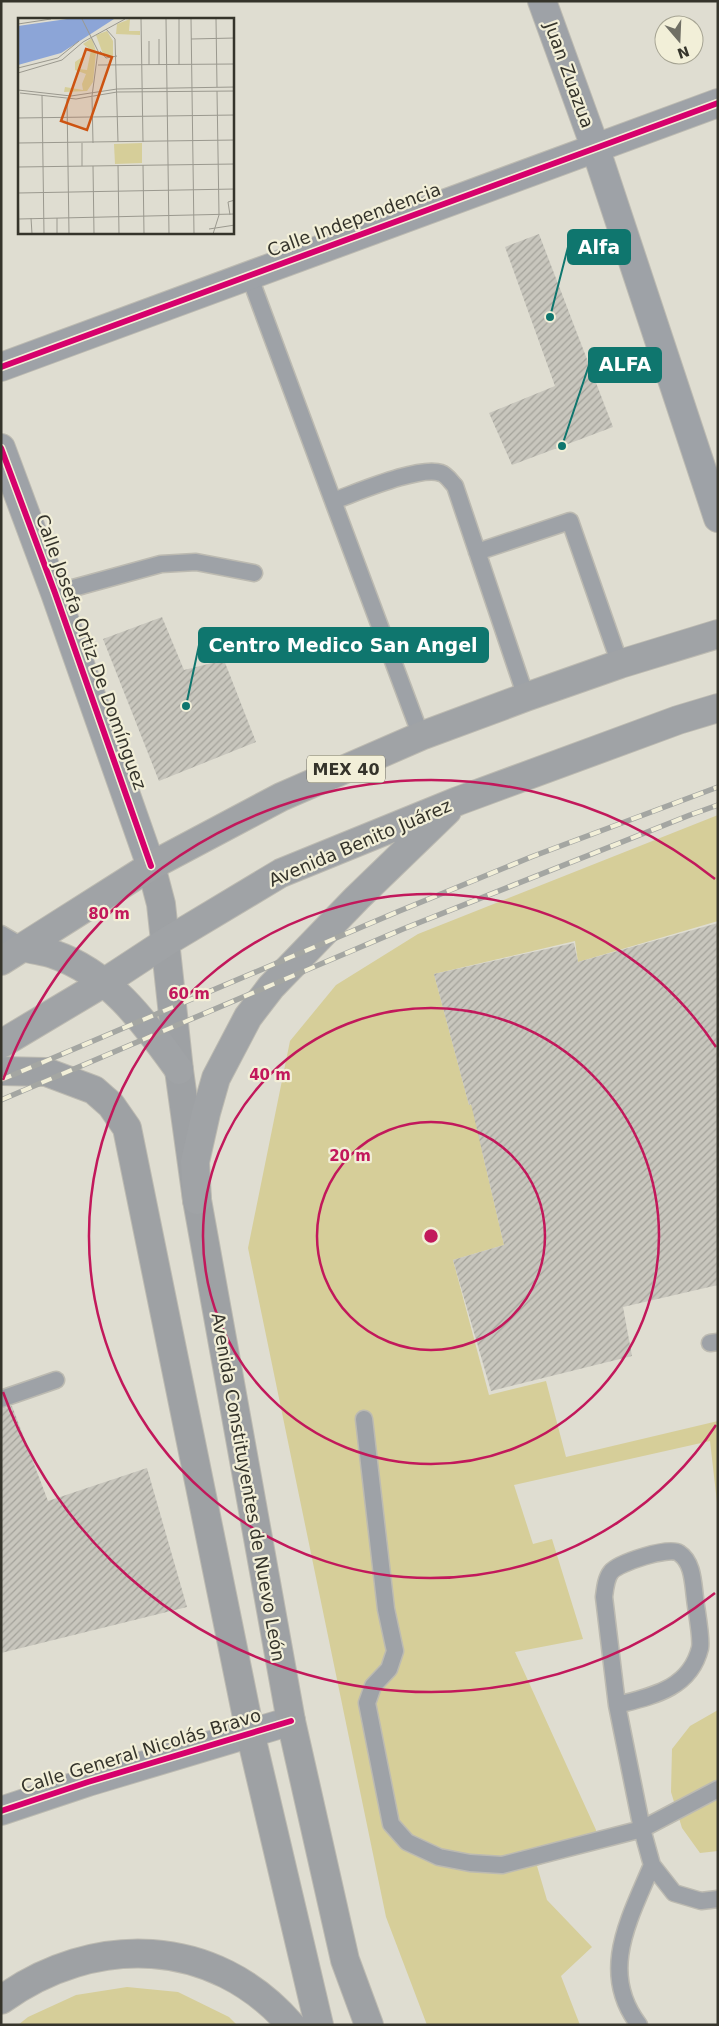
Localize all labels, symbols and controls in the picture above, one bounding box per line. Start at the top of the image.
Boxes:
north arrow [654,15,704,65]
inset map [18,18,234,234]
street label: Juan Zuazua [540,18,598,131]
text: N [675,43,691,62]
street label: Calle Independencia [264,178,444,261]
callout: Alfa [568,230,630,264]
text: Alfa [578,236,620,258]
callout: ALFA [589,348,661,382]
text: ALFA [599,353,651,375]
street label: Calle Josefa Ortiz De Domínguez [32,511,151,793]
callout: Centro Medico San Angel [199,628,488,662]
text: Centro Medico San Angel [208,634,478,656]
road number: MEX 40 [307,756,385,782]
street label: Avenida Benito Juárez [265,794,454,891]
text: 80 m [88,905,130,923]
text: 60 m [168,985,210,1003]
text: 40 m [249,1066,291,1084]
text: 20 m [329,1147,371,1165]
centre of rings [422,1227,440,1245]
street label: Avenida Constituyentes de Nuevo León [207,1311,290,1663]
street label: Calle General Nicolás Bravo [18,1704,263,1797]

